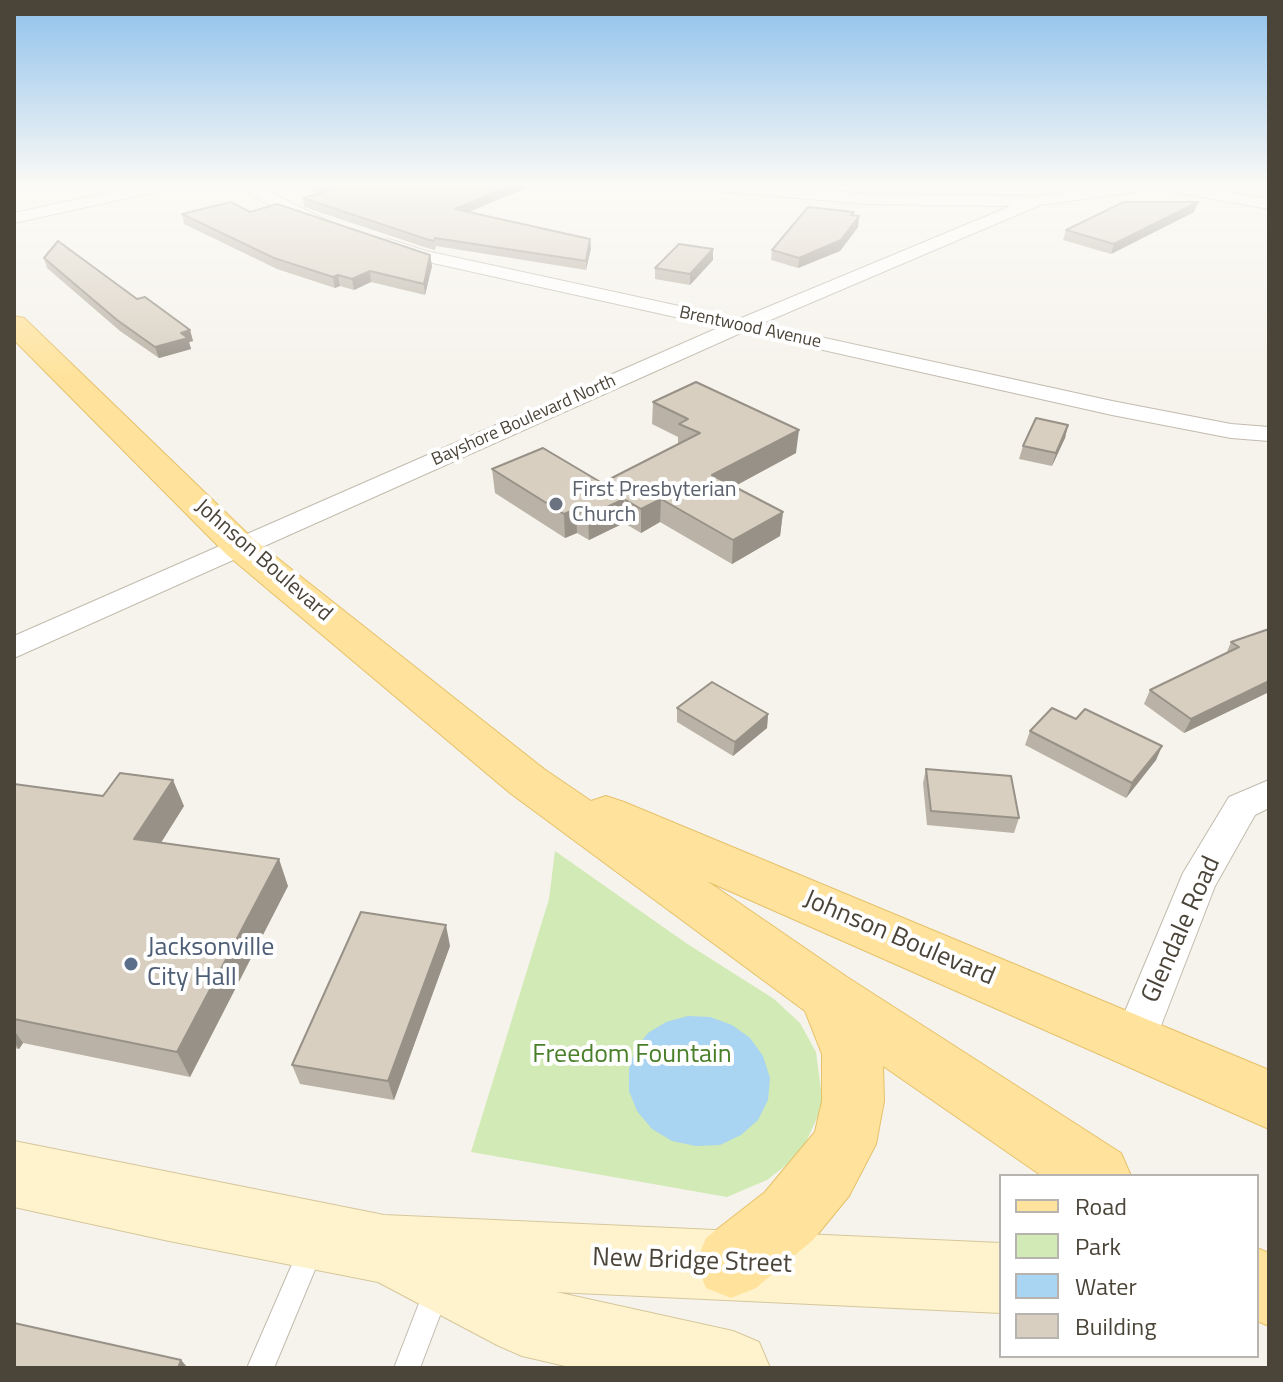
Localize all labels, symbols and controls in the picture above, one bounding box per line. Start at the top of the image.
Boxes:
street label: Brentwood Avenue [677,302,823,354]
street label: Bayshore Boulevard North [429,371,619,471]
place label: First Presbyterian Church [572,478,737,530]
street label: Johnson Boulevard [189,494,337,628]
marker: First Presbyterian Church [547,495,565,513]
street label: Glendale Road [1136,852,1228,1008]
street label: Johnson Boulevard [799,885,999,993]
place label: Jacksonville City Hall [147,933,274,994]
marker: Jacksonville City Hall [122,955,140,973]
park label: Freedom Fountain [532,1040,732,1072]
legend [999,1174,1259,1358]
text: Road [1075,1188,1127,1224]
text: Park [1075,1228,1121,1264]
street label: New Bridge Street [592,1243,792,1281]
text: Water [1075,1268,1137,1304]
text: Building [1075,1308,1157,1344]

